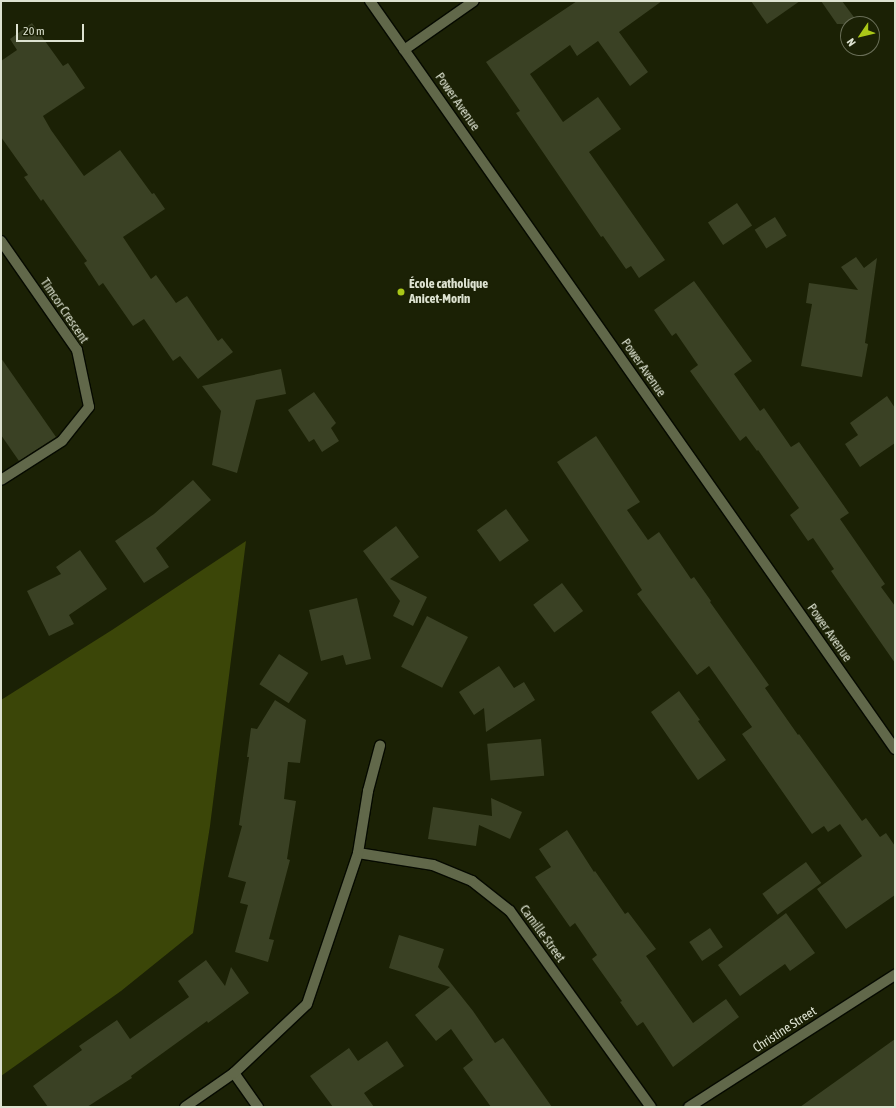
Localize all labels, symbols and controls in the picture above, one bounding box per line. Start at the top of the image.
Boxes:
scale bar [18,16,86,42]
north arrow [840,16,880,56]
text: 20 m [23,24,45,38]
text: N [844,36,858,48]
street label: Power Avenue [431,70,483,134]
street label: Timcor Crescent [36,275,92,347]
place label: École catholique Anicet-Morin [409,277,488,308]
marker: École catholique Anicet-Morin [396,287,406,297]
street label: Power Avenue [617,336,669,400]
street label: Power Avenue [803,601,855,665]
street label: Camille Street [516,902,568,966]
street label: Christine Street [750,1004,820,1056]

